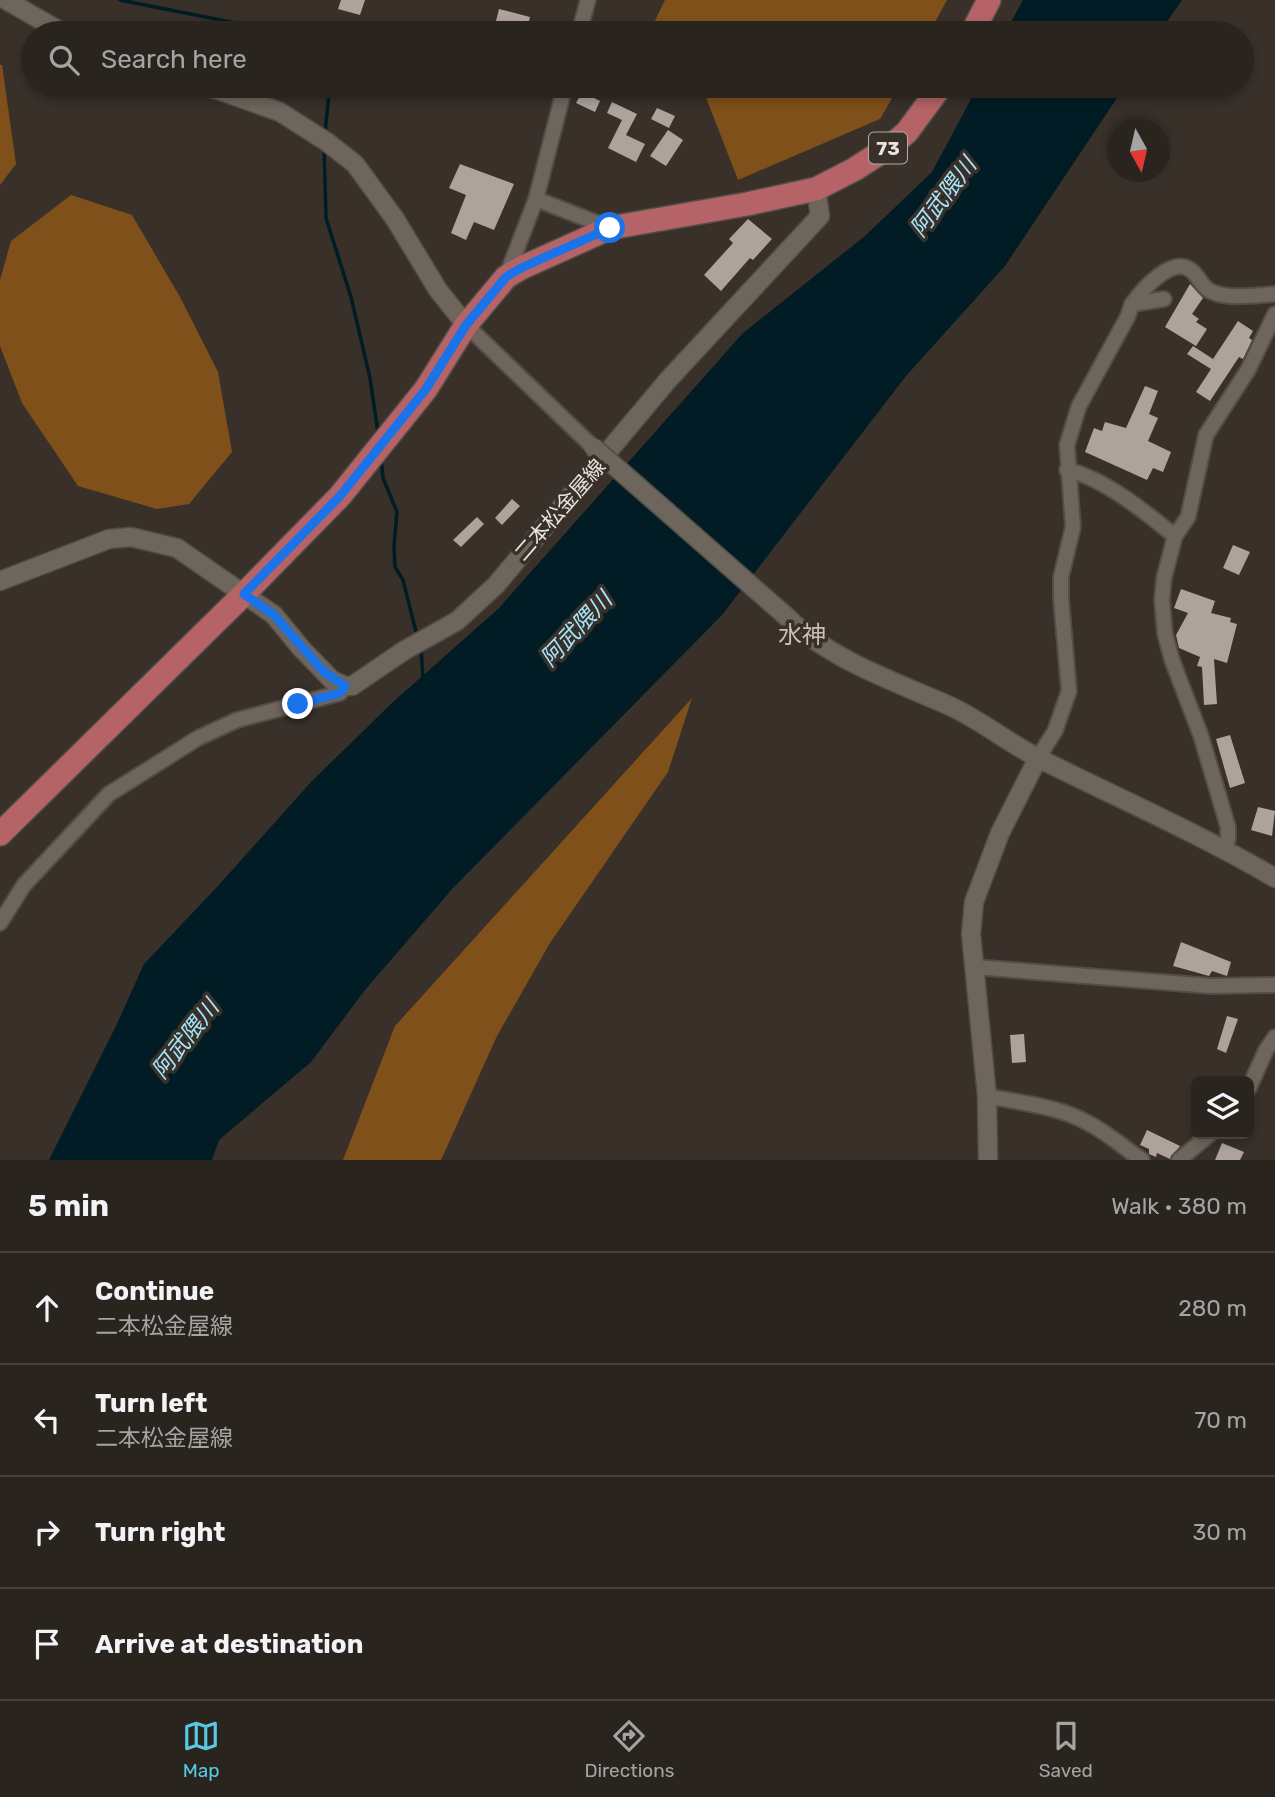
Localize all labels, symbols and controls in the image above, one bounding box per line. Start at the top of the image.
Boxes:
search box [21,21,1254,98]
icon: search [45,41,83,79]
text: Search here [101,44,247,75]
north arrow [1107,119,1170,182]
road number: 73 [869,132,907,164]
water label: 阿武隈川 [904,149,984,242]
route start [594,212,625,243]
street label: 二本松金屋線 [509,454,610,565]
water label: 阿武隈川 [534,584,620,672]
district label: 水神 [778,621,826,649]
route end [282,688,313,719]
water label: 阿武隈川 [146,992,226,1084]
map controls [1191,1076,1254,1139]
button: layers [1191,1076,1254,1139]
text: 5 min [28,1188,109,1224]
text: Walk · 380 m [1111,1192,1247,1220]
text: Continue [95,1276,214,1307]
icon: ahead [28,1289,66,1327]
text: 280 m [1178,1294,1247,1322]
text: 二本松金屋線 [95,1312,233,1340]
text: Turn left [95,1388,207,1419]
icon: left [28,1401,66,1439]
text: 70 m [1195,1406,1247,1434]
text: 二本松金屋線 [95,1424,233,1452]
icon: right [28,1513,66,1551]
text: Turn right [95,1517,225,1548]
text: 30 m [1192,1518,1247,1546]
icon: arrive [28,1625,66,1663]
text: Arrive at destination [95,1629,363,1660]
tab: Map [182,1717,220,1782]
tab: Directions [584,1717,674,1782]
tab: Saved [1039,1717,1093,1782]

